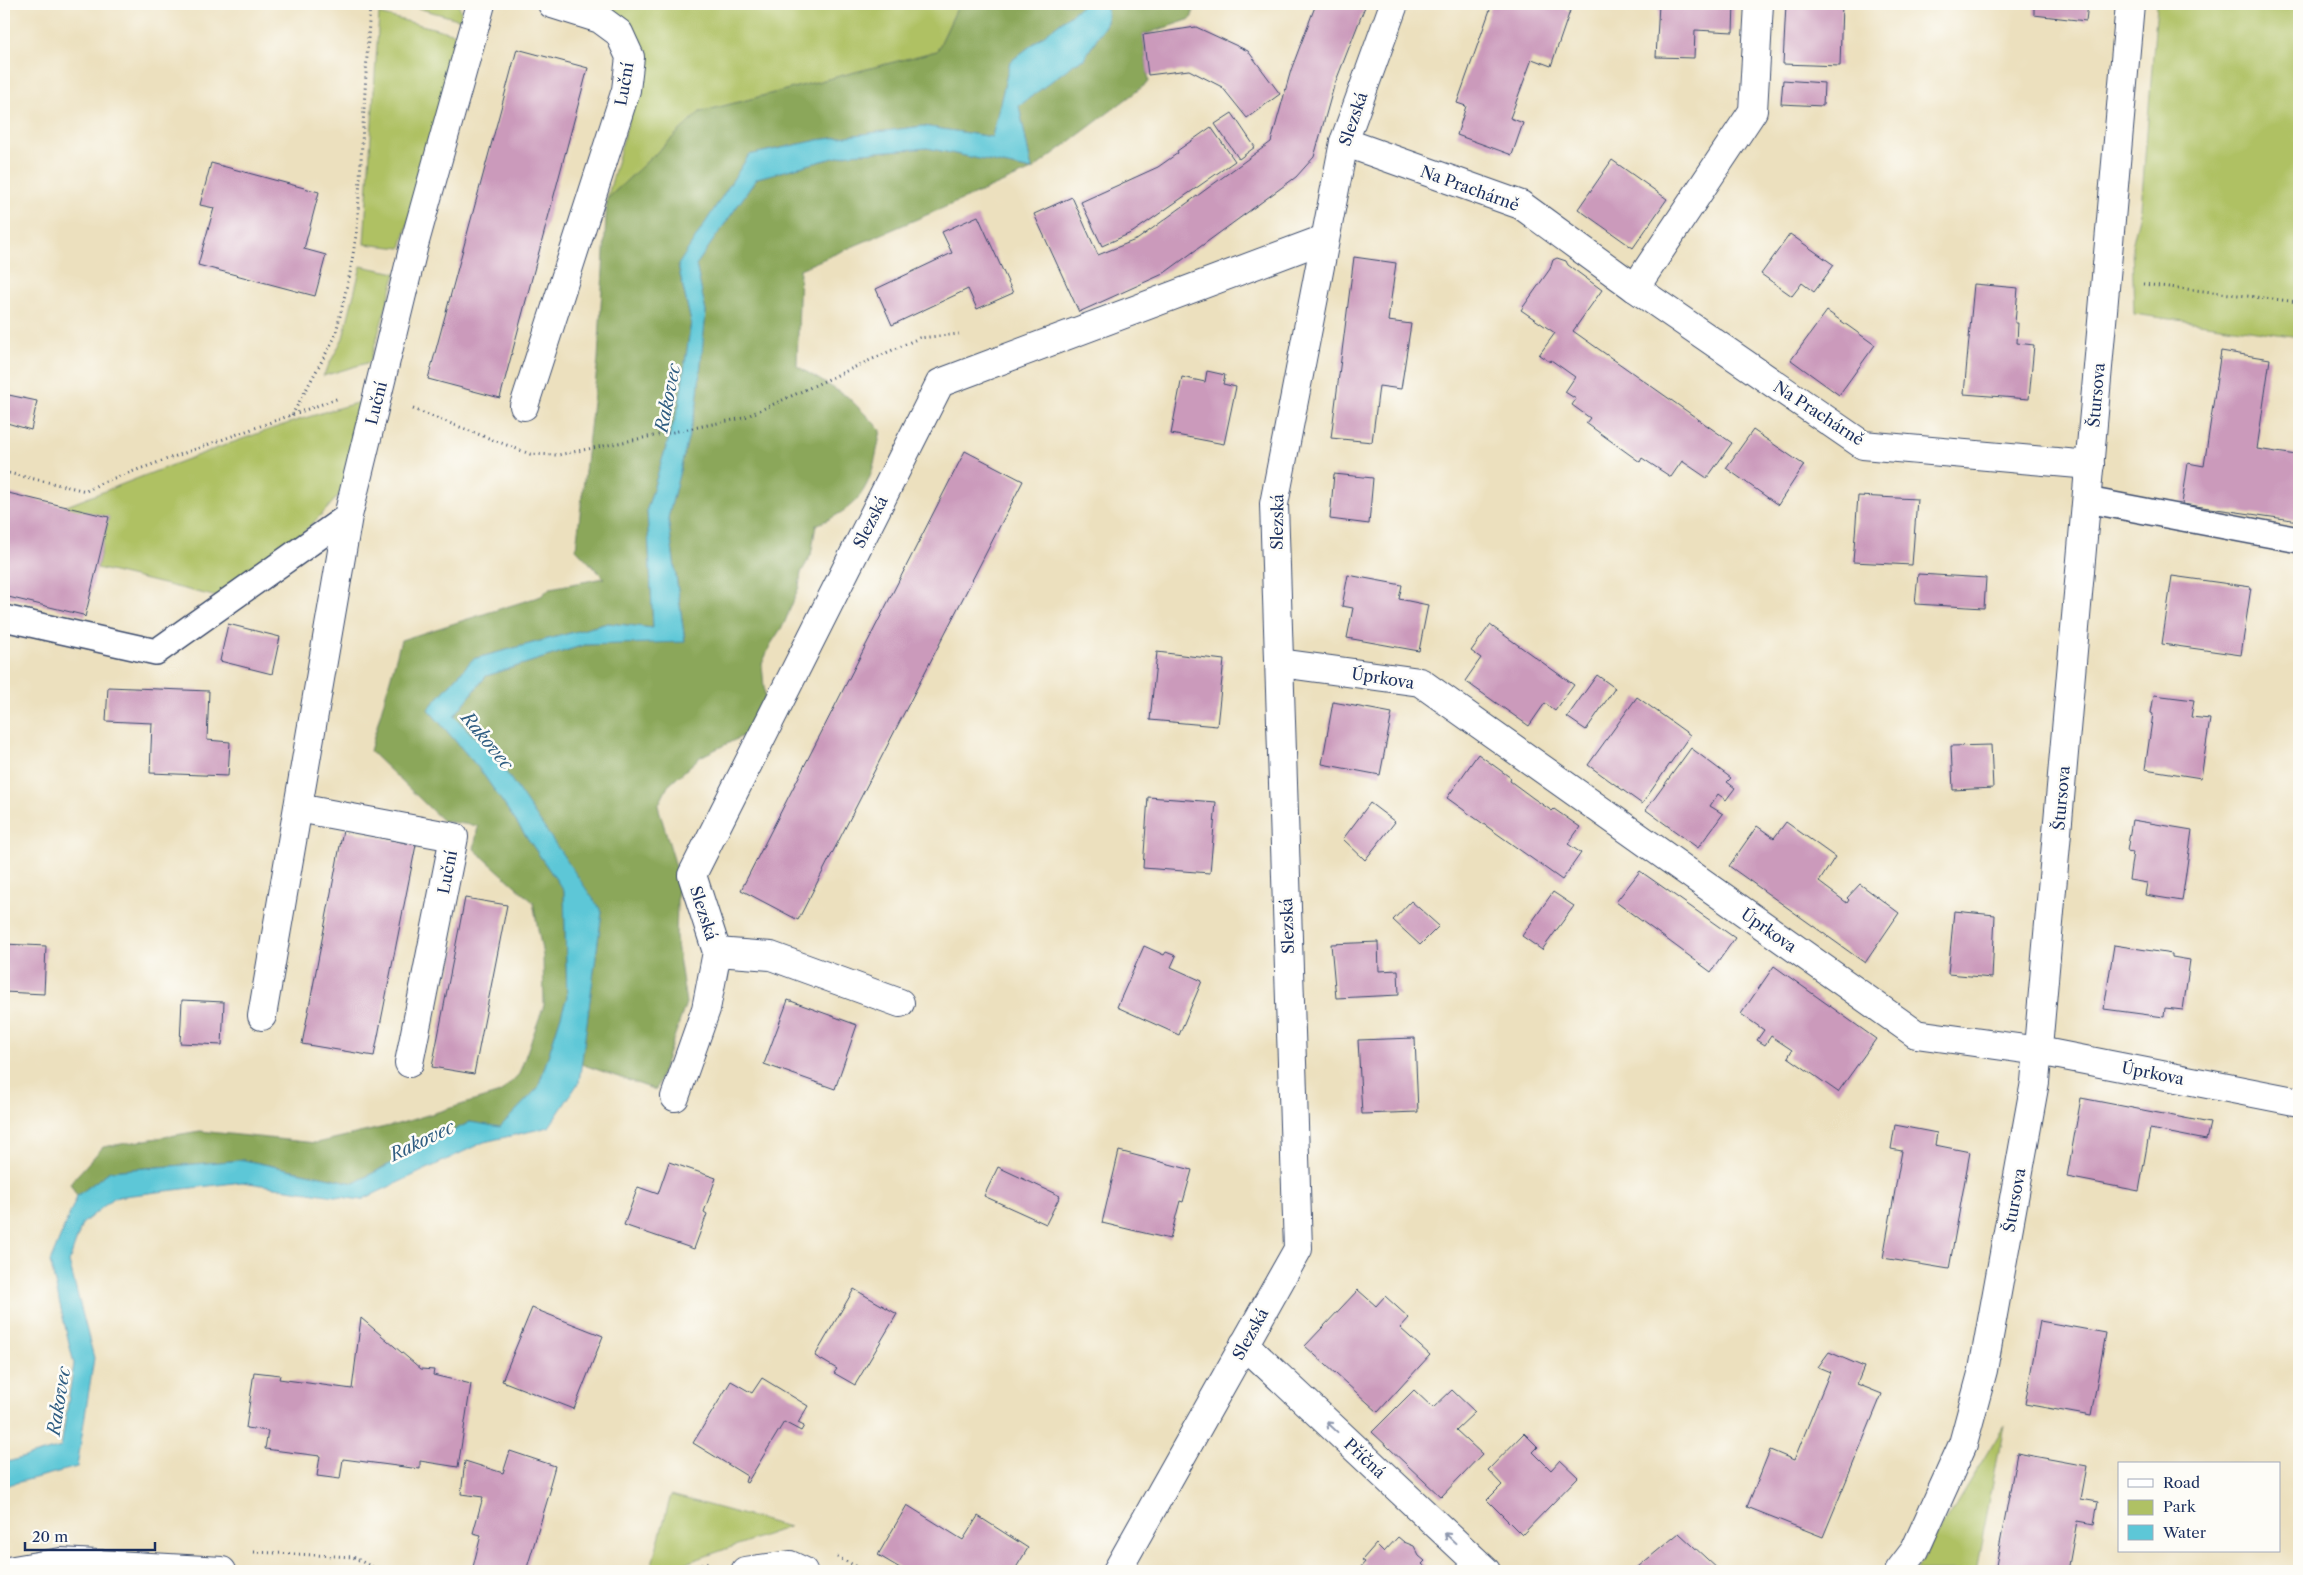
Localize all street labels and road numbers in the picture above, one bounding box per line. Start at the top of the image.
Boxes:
street label: Luční [610,61,638,107]
street label: Slezská [1334,89,1372,149]
street label: Na Prachárně [1418,161,1522,215]
street label: Štursova [2082,361,2109,428]
street label: Na Prachárně [1770,376,1868,450]
street label: Luční [361,379,391,427]
street label: Slezská [848,492,892,551]
street label: Slezská [1267,493,1287,550]
street label: Úprkova [1350,663,1416,693]
street label: Štursova [2047,764,2074,831]
street label: Luční [433,848,461,895]
street label: Slezská [686,883,722,943]
street label: Slezská [1276,897,1298,954]
street label: Úprkova [1737,904,1801,957]
street label: Úprkova [2120,1057,2186,1089]
street label: Štursova [1998,1166,2030,1234]
street label: Slezská [1228,1304,1273,1363]
street label: Příčná [1340,1434,1390,1482]

